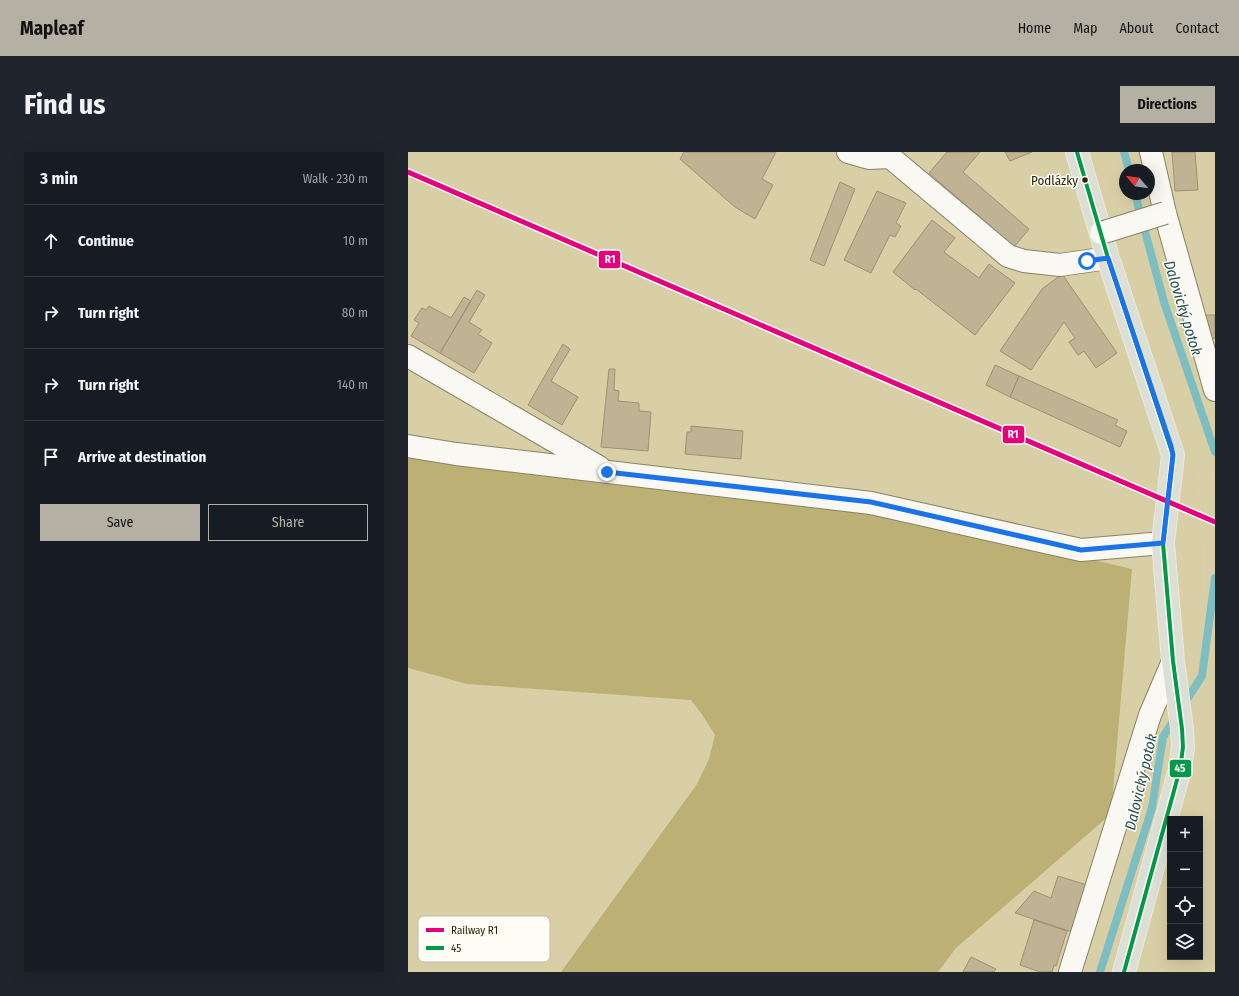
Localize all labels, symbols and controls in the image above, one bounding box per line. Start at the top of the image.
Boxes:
text: Mapleaf [20,17,84,40]
text: Home [1018,20,1051,37]
text: Map [1073,20,1097,37]
text: About [1119,20,1154,37]
text: Contact [1176,20,1219,37]
button: Directions [1120,86,1215,123]
text: Find us [24,88,106,121]
north arrow [1119,164,1155,200]
text: 3 min [40,168,78,189]
text: Walk · 230 m [303,171,368,186]
place label: Podlázky [1031,173,1078,188]
marker: Podlázky [1080,175,1090,185]
icon: ahead [40,230,62,252]
text: Continue [78,232,134,250]
text: 10 m [343,233,368,248]
line badge: R1 [598,250,621,269]
route start [1078,252,1096,270]
text: R1 [605,253,615,266]
water label: Dalovický potok [1160,258,1206,358]
icon: right [40,302,62,324]
text: Turn right [78,304,139,322]
text: 80 m [342,305,368,320]
icon: right [40,374,62,396]
text: Turn right [78,376,139,394]
text: 140 m [337,377,368,392]
line badge: R1 [1002,425,1025,444]
text: R1 [1008,428,1018,441]
icon: arrive [40,446,62,468]
text: Arrive at destination [78,448,206,466]
route end [598,463,616,481]
button: Save [40,504,200,541]
button: Share [208,504,368,541]
water label: Dalovický potok [1121,732,1161,832]
line badge: 45 [1169,759,1192,778]
text: 45 [1175,762,1186,775]
map controls [1167,816,1203,960]
button: + [1167,816,1203,852]
button: − [1167,852,1203,888]
button: locate [1167,888,1203,924]
legend [418,916,550,962]
text: Railway R1 [451,924,498,937]
button: layers [1167,924,1203,960]
text: 45 [451,942,461,955]

